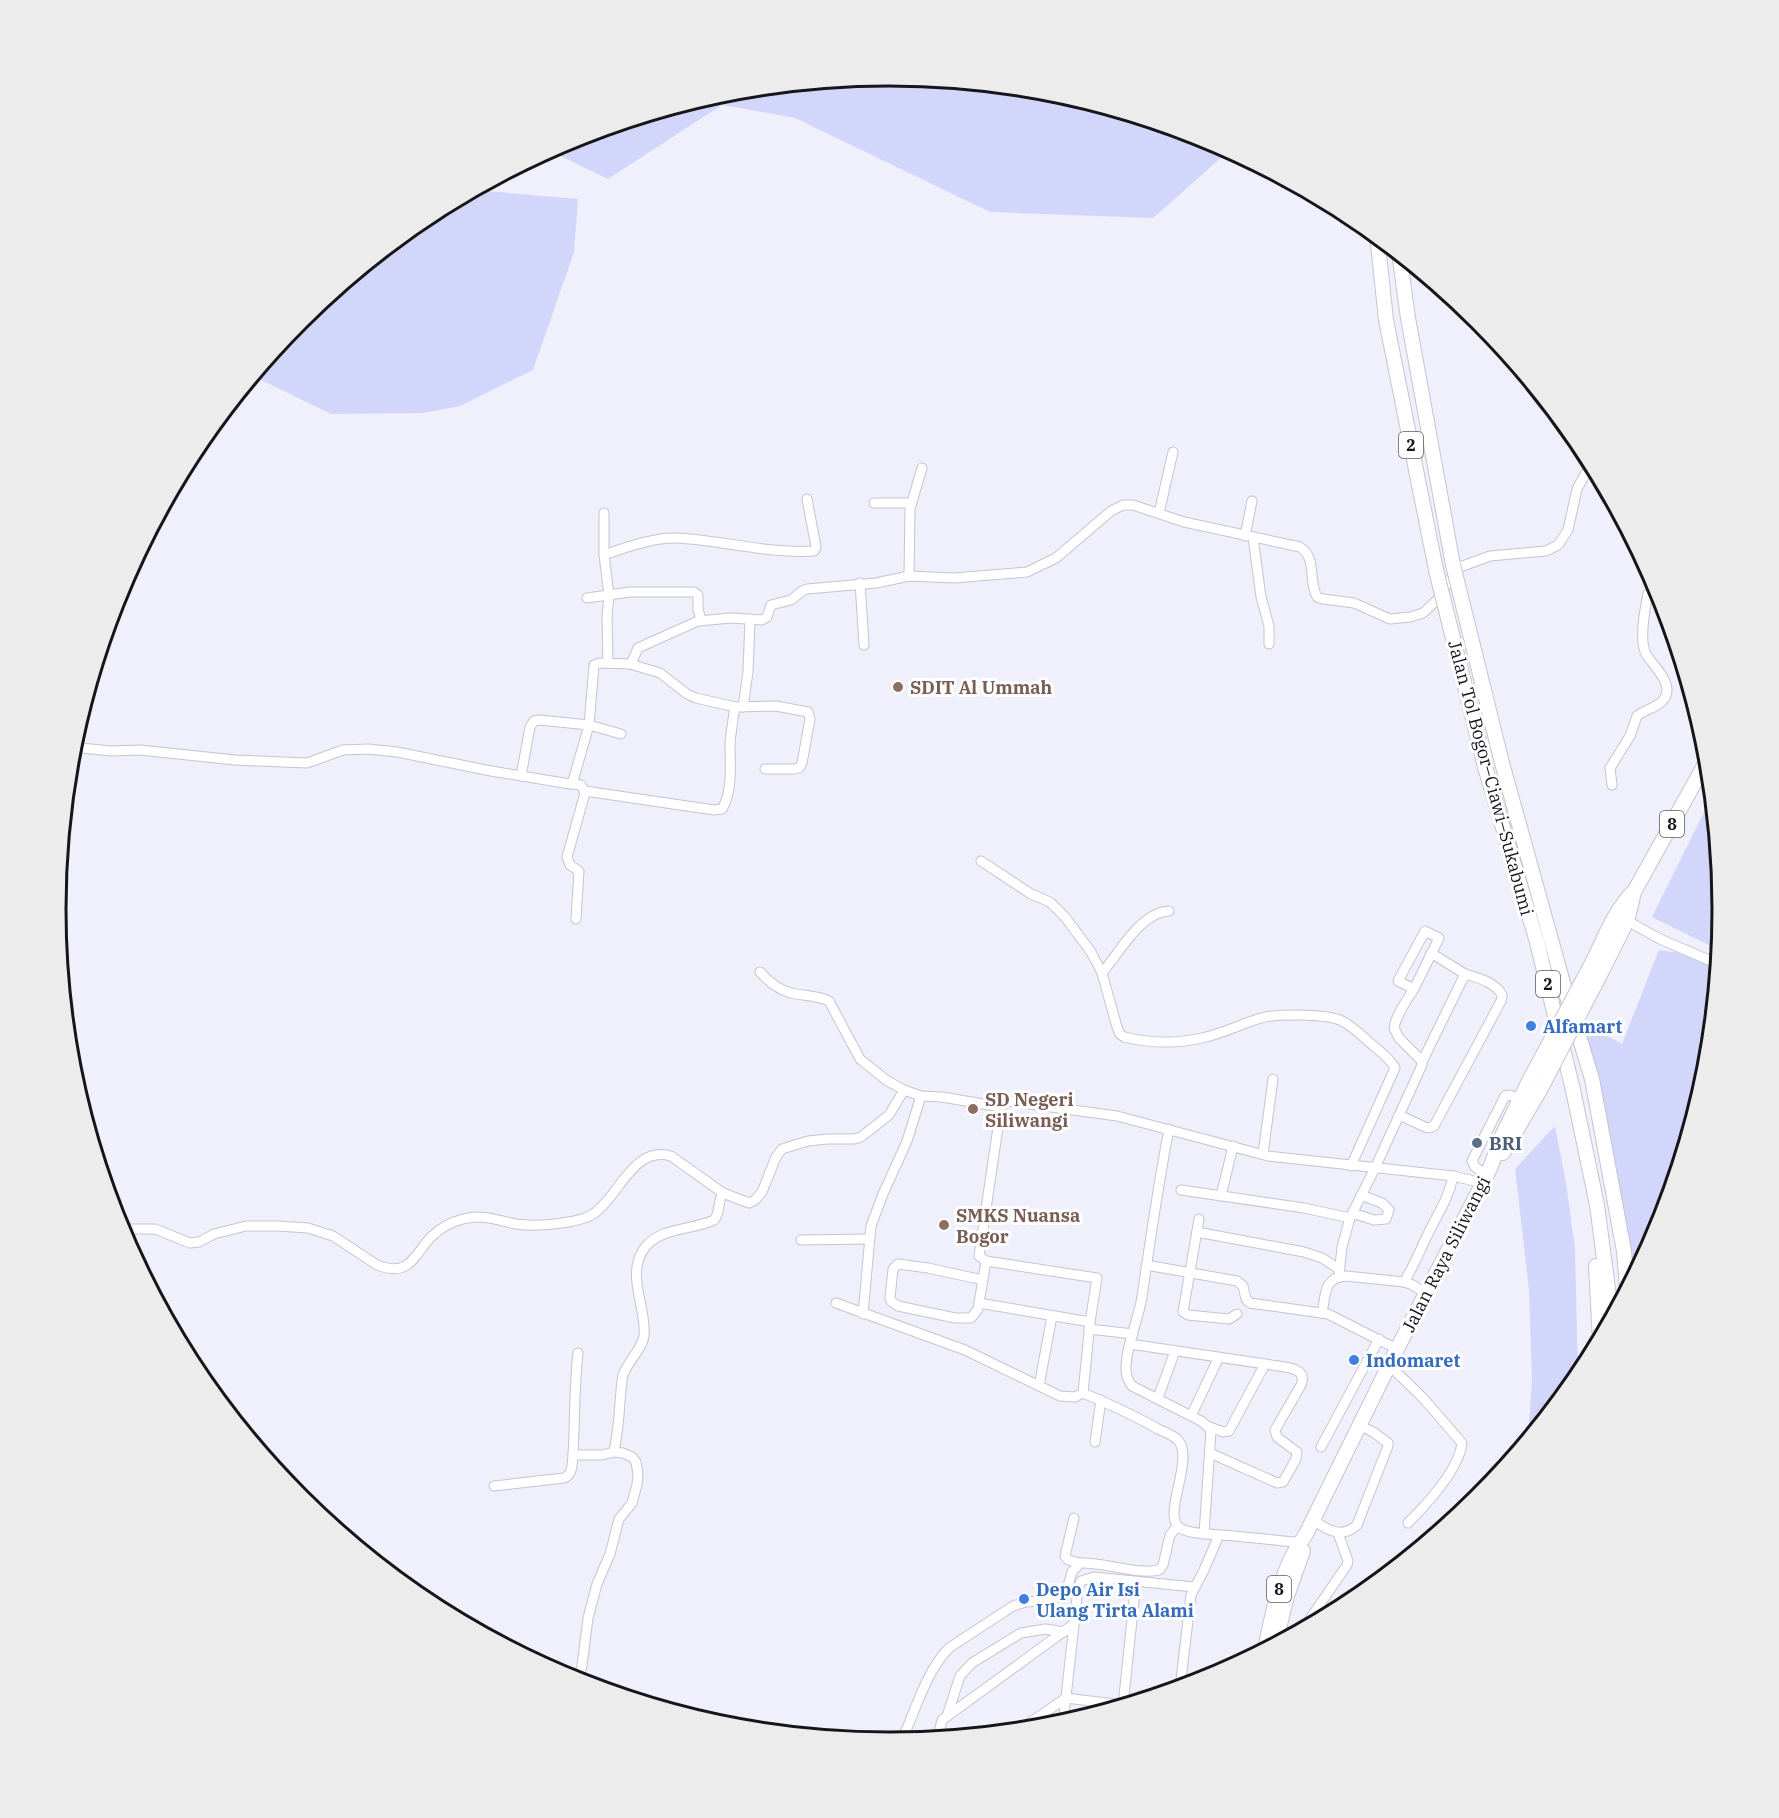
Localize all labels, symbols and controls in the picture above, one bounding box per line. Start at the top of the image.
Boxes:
road number: 2 [1399,432,1423,458]
street label: Jalan Tol Bogor–Ciawi–Sukabumi [1443,638,1539,918]
place label: SDIT Al Ummah [910,676,1052,699]
marker: SDIT Al Ummah [891,680,905,694]
road number: 8 [1660,811,1684,837]
road number: 2 [1536,971,1560,997]
place label: Alfamart [1543,1015,1622,1038]
marker: Alfamart [1524,1019,1538,1033]
place label: SD Negeri Siliwangi [985,1088,1073,1132]
marker: SD Negeri Siliwangi [966,1102,980,1116]
place label: BRI [1489,1132,1522,1155]
marker: BRI [1470,1136,1484,1150]
street label: Jalan Raya Siliwangi [1397,1172,1495,1336]
place label: SMKS Nuansa Bogor [956,1204,1080,1248]
marker: SMKS Nuansa Bogor [937,1218,951,1232]
place label: Indomaret [1366,1349,1460,1372]
marker: Indomaret [1347,1353,1361,1367]
road number: 8 [1267,1576,1291,1602]
place label: Depo Air Isi Ulang Tirta Alami [1036,1578,1194,1622]
marker: Depo Air Isi Ulang Tirta Alami [1017,1592,1031,1606]

